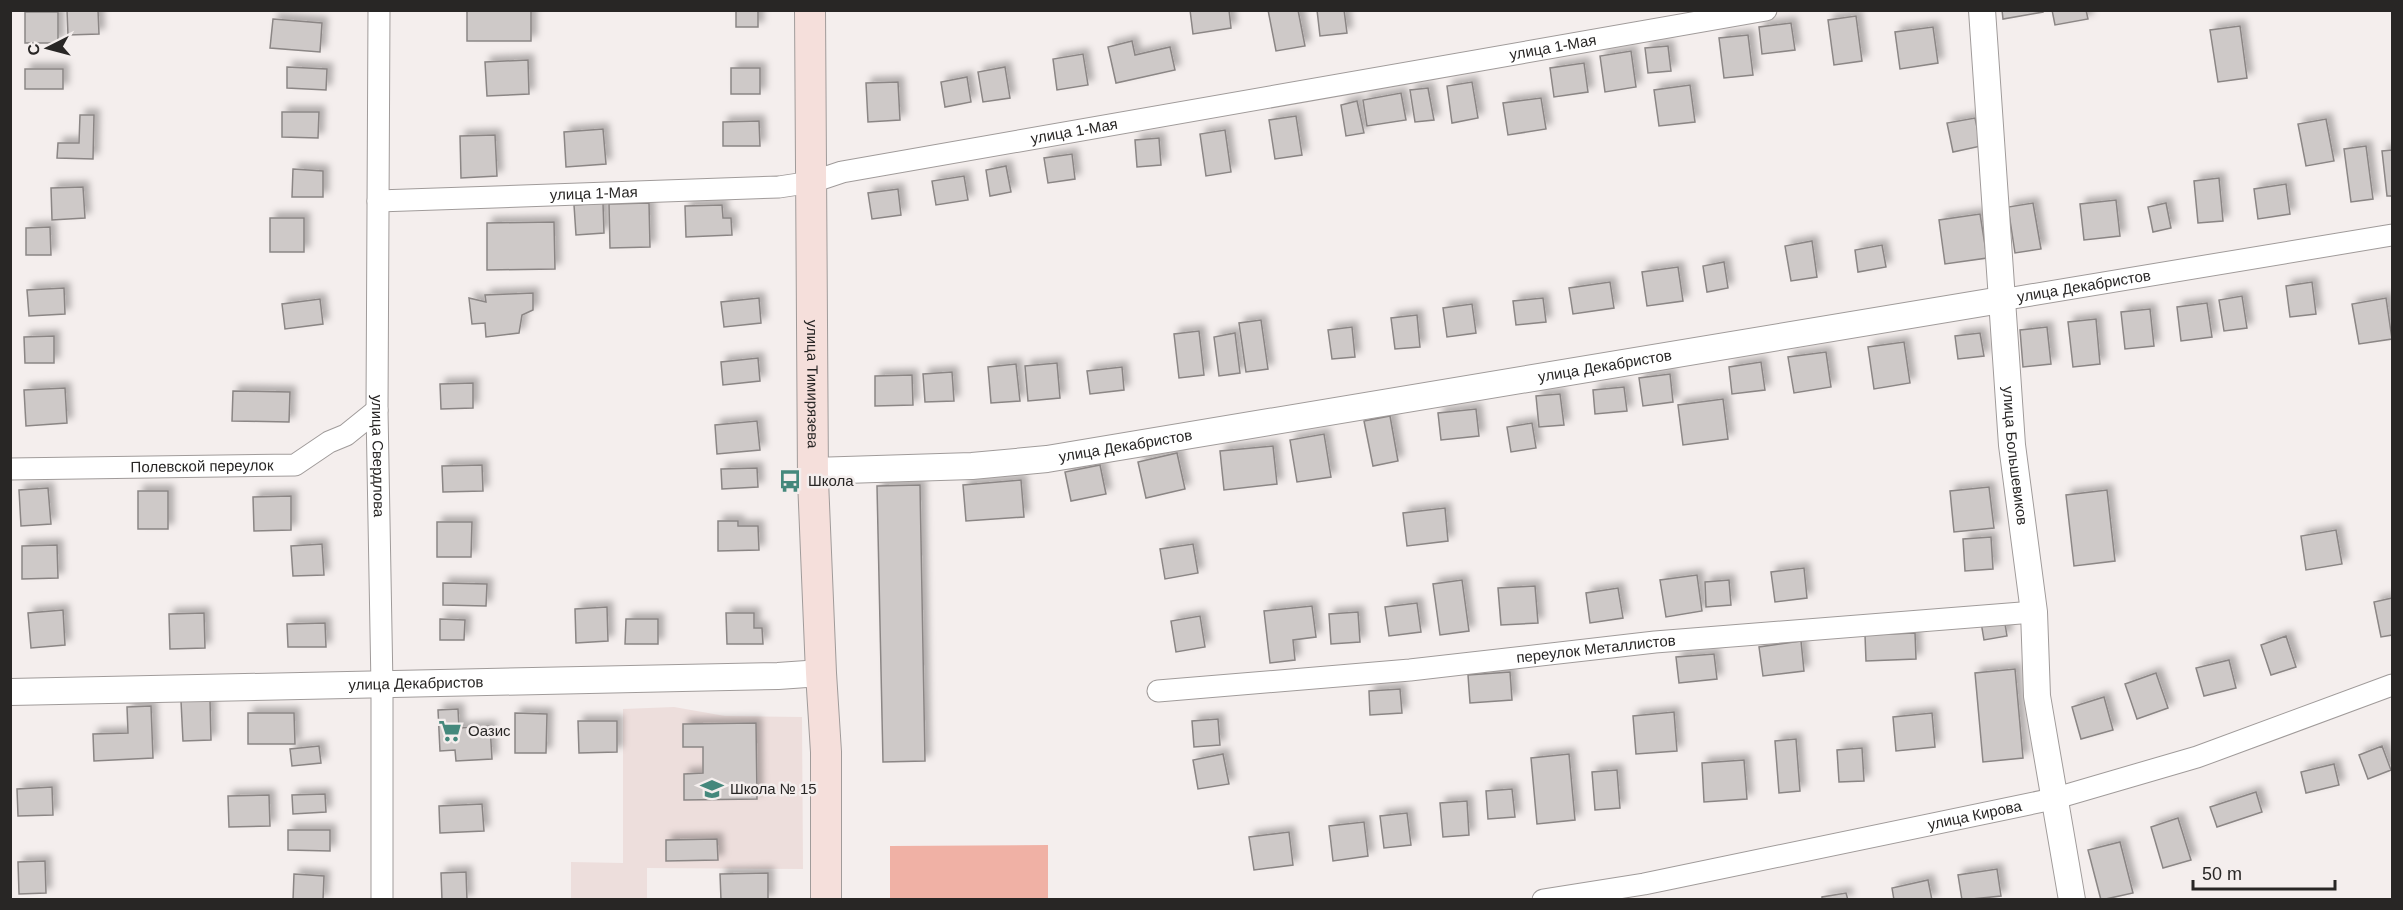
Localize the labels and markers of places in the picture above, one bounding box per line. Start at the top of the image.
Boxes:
bus stop icon: Школа [777,468,803,494]
place label: Школа [808,472,854,489]
supermarket icon: Оазис [437,718,463,744]
place label: Оазис [468,722,511,739]
school or university icon: Школа № 15 [699,776,725,802]
place label: Школа № 15 [730,780,817,797]

